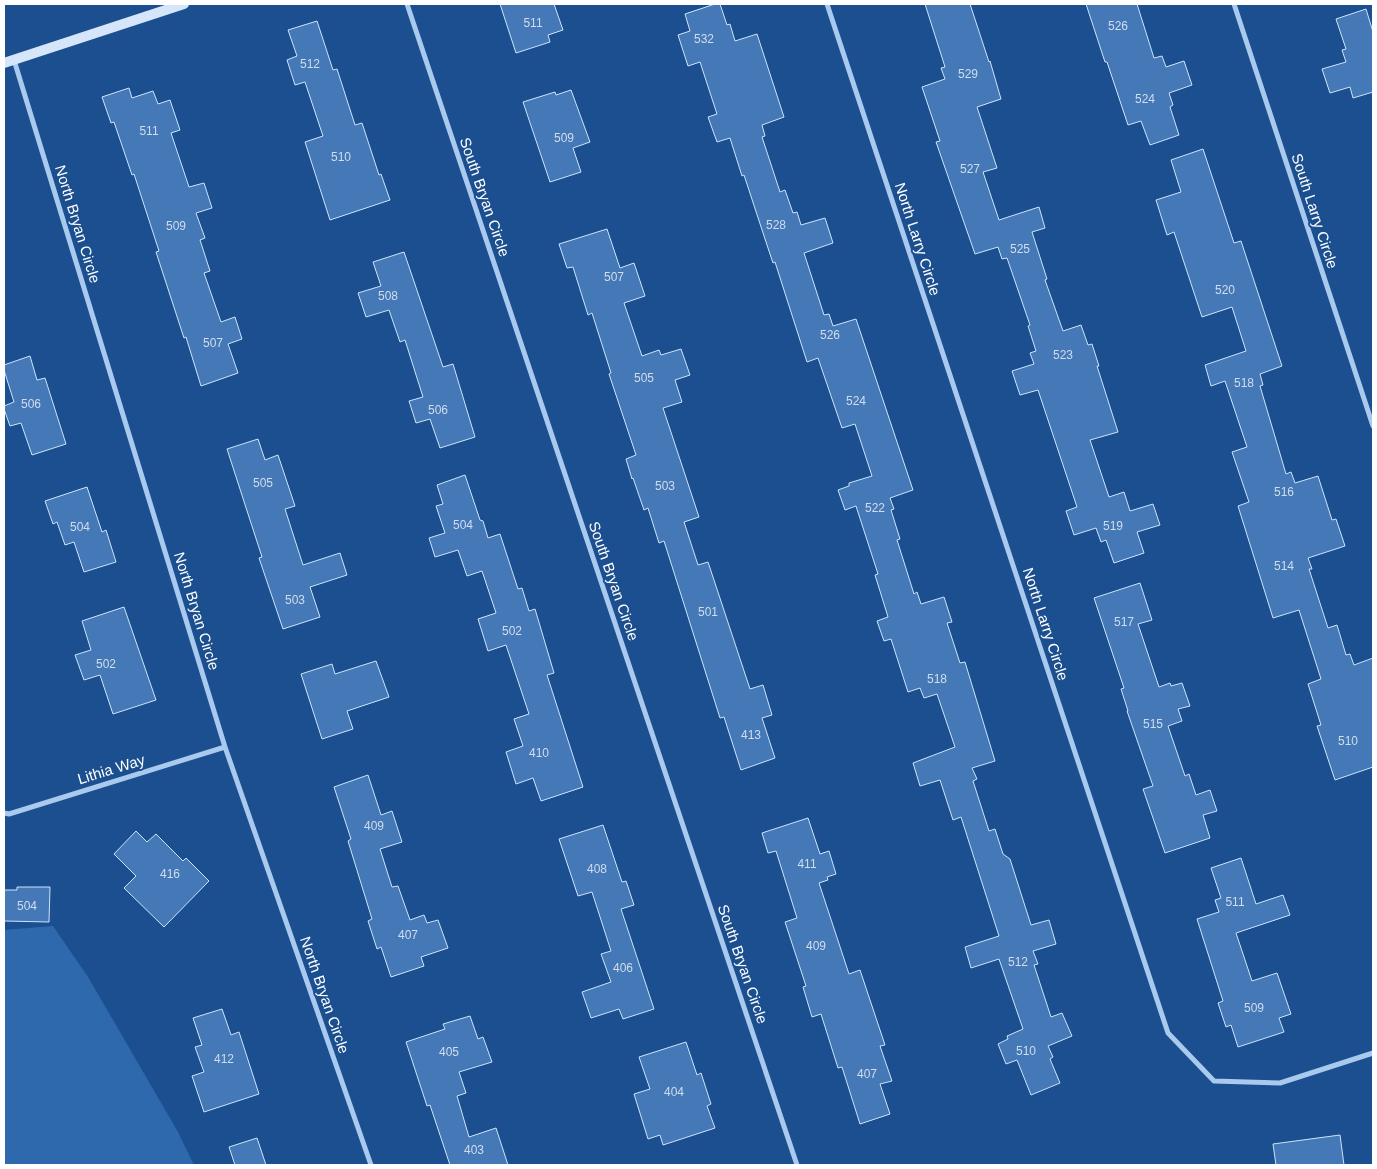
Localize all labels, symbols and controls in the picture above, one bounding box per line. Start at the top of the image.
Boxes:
house number: 511 [523,16,543,30]
house number: 526 [1108,19,1128,33]
house number: 532 [694,32,714,46]
house number: 512 [300,57,320,71]
house number: 529 [958,67,978,81]
house number: 524 [1135,92,1155,106]
house number: 511 [139,124,159,138]
house number: 509 [554,131,574,145]
street label: South Bryan Circle [457,135,513,259]
house number: 510 [331,150,351,164]
street label: South Larry Circle [1288,151,1342,271]
house number: 527 [960,162,980,176]
street label: North Bryan Circle [52,163,104,285]
street label: North Larry Circle [892,180,944,298]
house number: 528 [766,218,786,232]
house number: 509 [166,219,186,233]
house number: 525 [1010,242,1030,256]
house number: 507 [604,270,624,284]
house number: 520 [1215,283,1235,297]
house number: 508 [378,289,398,303]
house number: 526 [820,328,840,342]
house number: 507 [203,336,223,350]
house number: 523 [1053,348,1073,362]
house number: 505 [634,371,654,385]
house number: 518 [1234,376,1254,390]
house number: 524 [846,394,866,408]
house number: 506 [21,397,41,411]
house number: 506 [428,403,448,417]
house number: 505 [253,476,273,490]
house number: 503 [655,479,675,493]
house number: 516 [1274,485,1294,499]
house number: 522 [865,501,885,515]
house number: 504 [453,518,473,532]
street label: South Bryan Circle [586,519,642,643]
house number: 519 [1103,519,1123,533]
house number: 504 [70,520,90,534]
street label: North Bryan Circle [171,550,223,672]
house number: 514 [1274,559,1294,573]
street label: North Larry Circle [1020,565,1072,683]
house number: 503 [285,593,305,607]
house number: 501 [698,605,718,619]
house number: 517 [1114,615,1134,629]
house number: 502 [502,624,522,638]
house number: 502 [96,657,116,671]
house number: 518 [927,672,947,686]
house number: 515 [1143,717,1163,731]
house number: 413 [741,728,761,742]
house number: 510 [1338,734,1358,748]
house number: 410 [529,746,549,760]
street label: Lithia Way [75,751,147,787]
house number: 409 [364,819,384,833]
house number: 411 [797,857,817,871]
house number: 408 [587,862,607,876]
house number: 416 [160,867,180,881]
house number: 511 [1225,895,1245,909]
house number: 504 [17,899,37,913]
street label: South Bryan Circle [715,902,771,1026]
house number: 407 [398,928,418,942]
street label: North Bryan Circle [297,934,353,1056]
house number: 409 [806,939,826,953]
house number: 512 [1008,955,1028,969]
house number: 406 [613,961,633,975]
house number: 509 [1244,1001,1264,1015]
house number: 510 [1016,1044,1036,1058]
house number: 405 [439,1045,459,1059]
house number: 412 [214,1052,234,1066]
house number: 407 [857,1067,877,1081]
house number: 404 [664,1085,684,1099]
house number: 403 [464,1143,484,1157]

